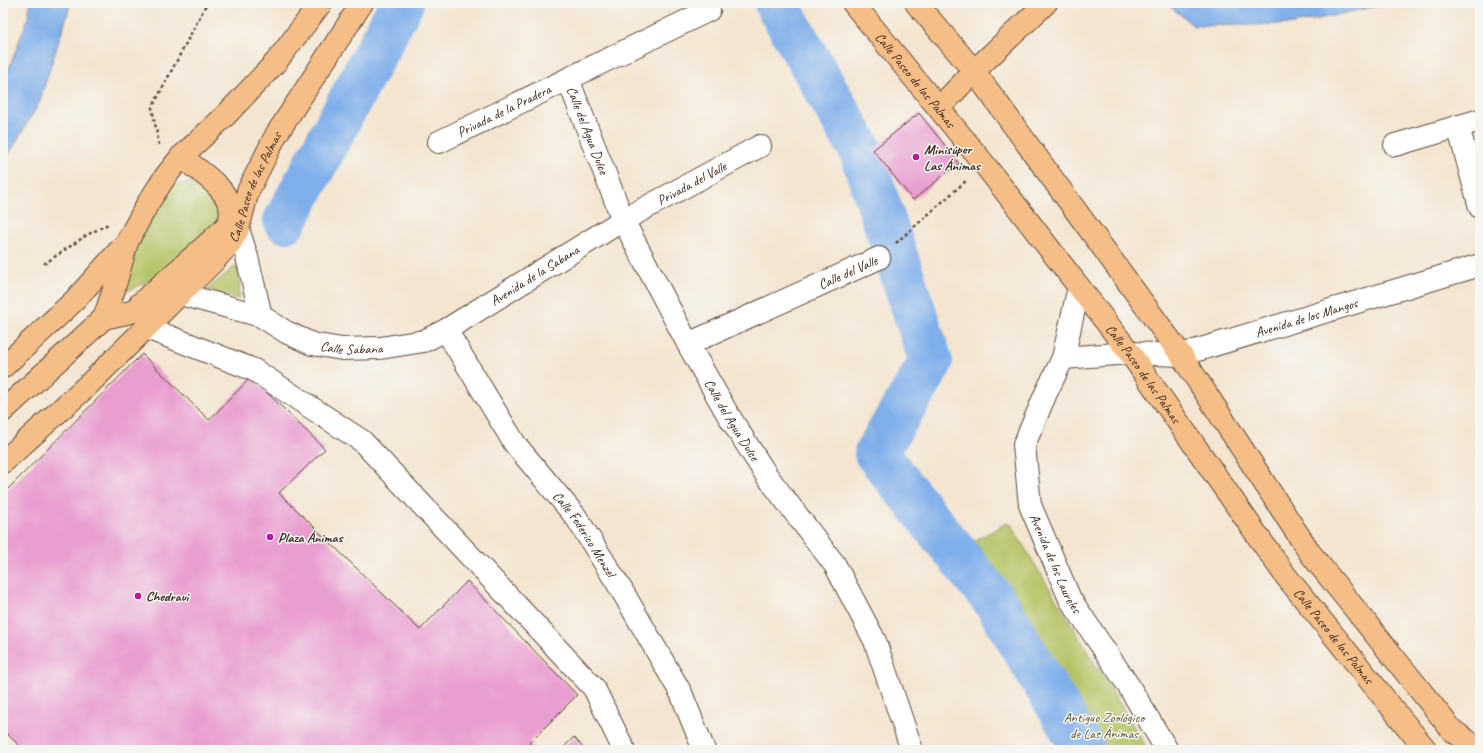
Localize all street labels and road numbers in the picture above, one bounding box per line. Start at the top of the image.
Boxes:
street label: Calle Paseo de las Palmas [872,29,960,132]
street label: Privada de la Pradera [454,80,555,140]
street label: Calle del Agua Dulce [563,84,613,178]
street label: Calle Paseo de las Palmas [224,127,285,245]
street label: Privada del Valle [654,157,730,209]
street label: Avenida de la Sabana [487,240,583,309]
street label: Calle del Valle [815,251,881,293]
street label: Avenida de los Mangos [1253,294,1360,341]
street label: Calle Paseo de las Palmas [1102,321,1185,427]
street label: Calle Sabana [319,337,384,358]
street label: Calle del Agua Dulce [701,376,764,465]
street label: Calle Federico Menzel [549,488,621,582]
street label: Avenida de los Laureles [1026,511,1086,617]
street label: Calle Paseo de las Palmas [1290,584,1378,688]

